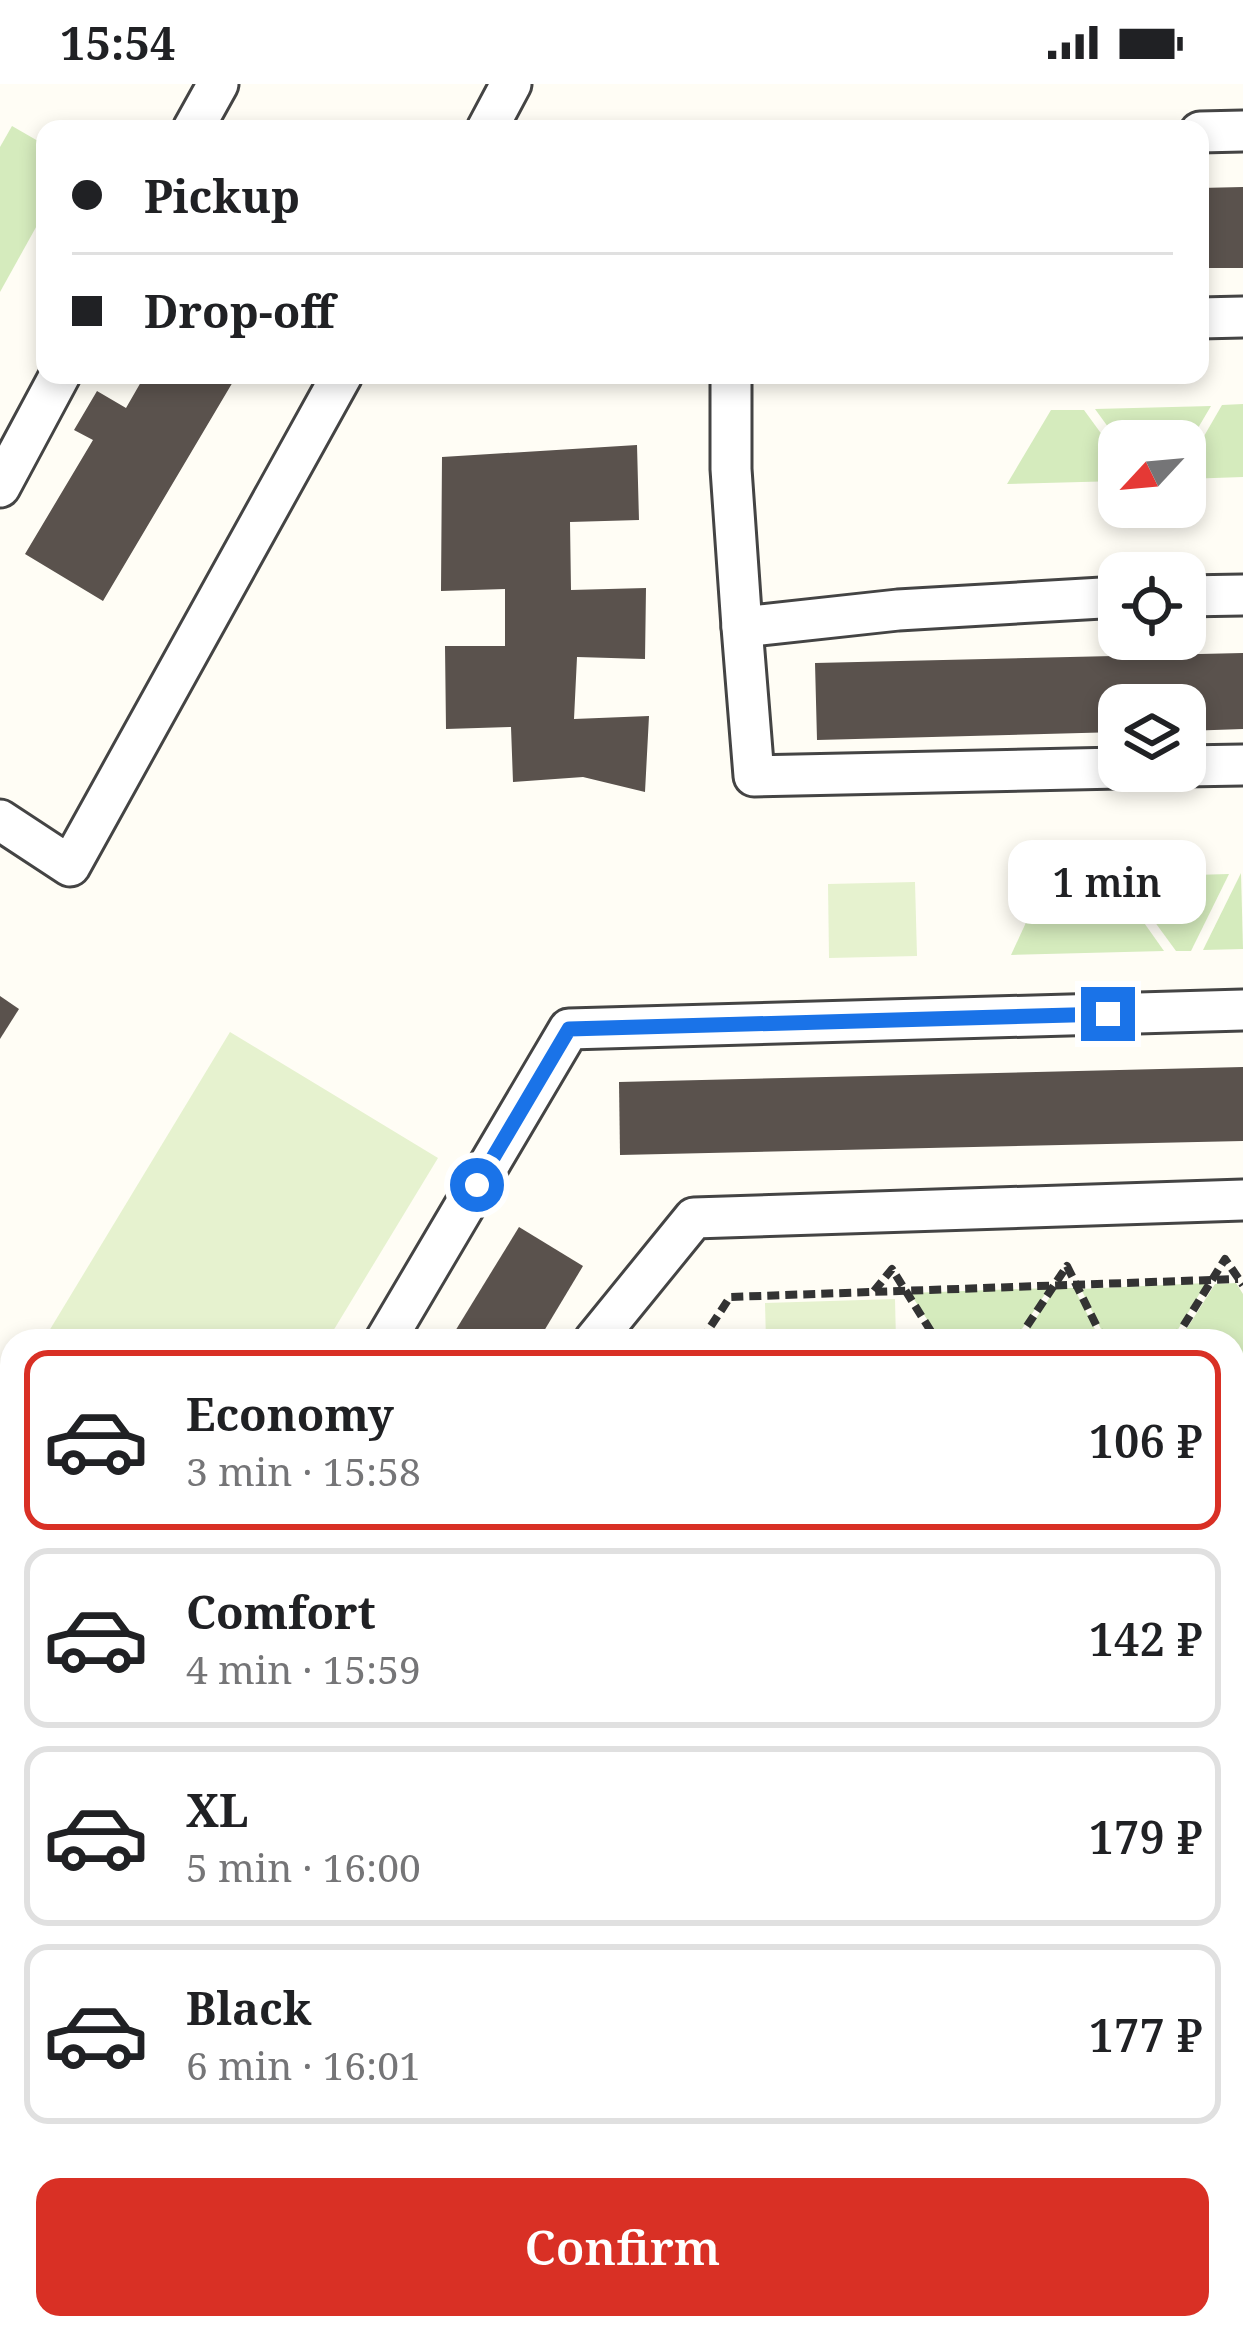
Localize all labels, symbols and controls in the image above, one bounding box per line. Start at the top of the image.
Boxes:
text: 15:54 [60,12,175,73]
text: Pickup [144,165,300,226]
text: Drop-off [144,280,335,341]
north arrow [1098,420,1206,528]
map controls [1098,420,1206,792]
button: locate [1098,552,1206,660]
button: layers [1098,684,1206,792]
callout: 1 min [1009,840,1207,924]
text: 1 min [1053,855,1161,908]
route end [1081,987,1135,1041]
route start [450,1158,504,1212]
text: Economy [186,1383,394,1444]
icon: car [42,1386,150,1494]
text: 106 ₽ [1089,1410,1203,1471]
text: 3 min · 15:58 [186,1444,421,1497]
text: Comfort [186,1581,376,1642]
icon: car [42,1584,150,1692]
text: 142 ₽ [1089,1608,1203,1669]
text: 4 min · 15:59 [186,1642,421,1695]
text: XL [186,1779,248,1840]
icon: car [42,1782,150,1890]
text: 179 ₽ [1089,1806,1203,1867]
text: 5 min · 16:00 [186,1840,421,1893]
text: Black [186,1977,311,2038]
icon: car [42,1980,150,2088]
text: 177 ₽ [1089,2004,1203,2065]
text: 6 min · 16:01 [186,2038,421,2091]
button: Confirm [36,2178,1209,2316]

